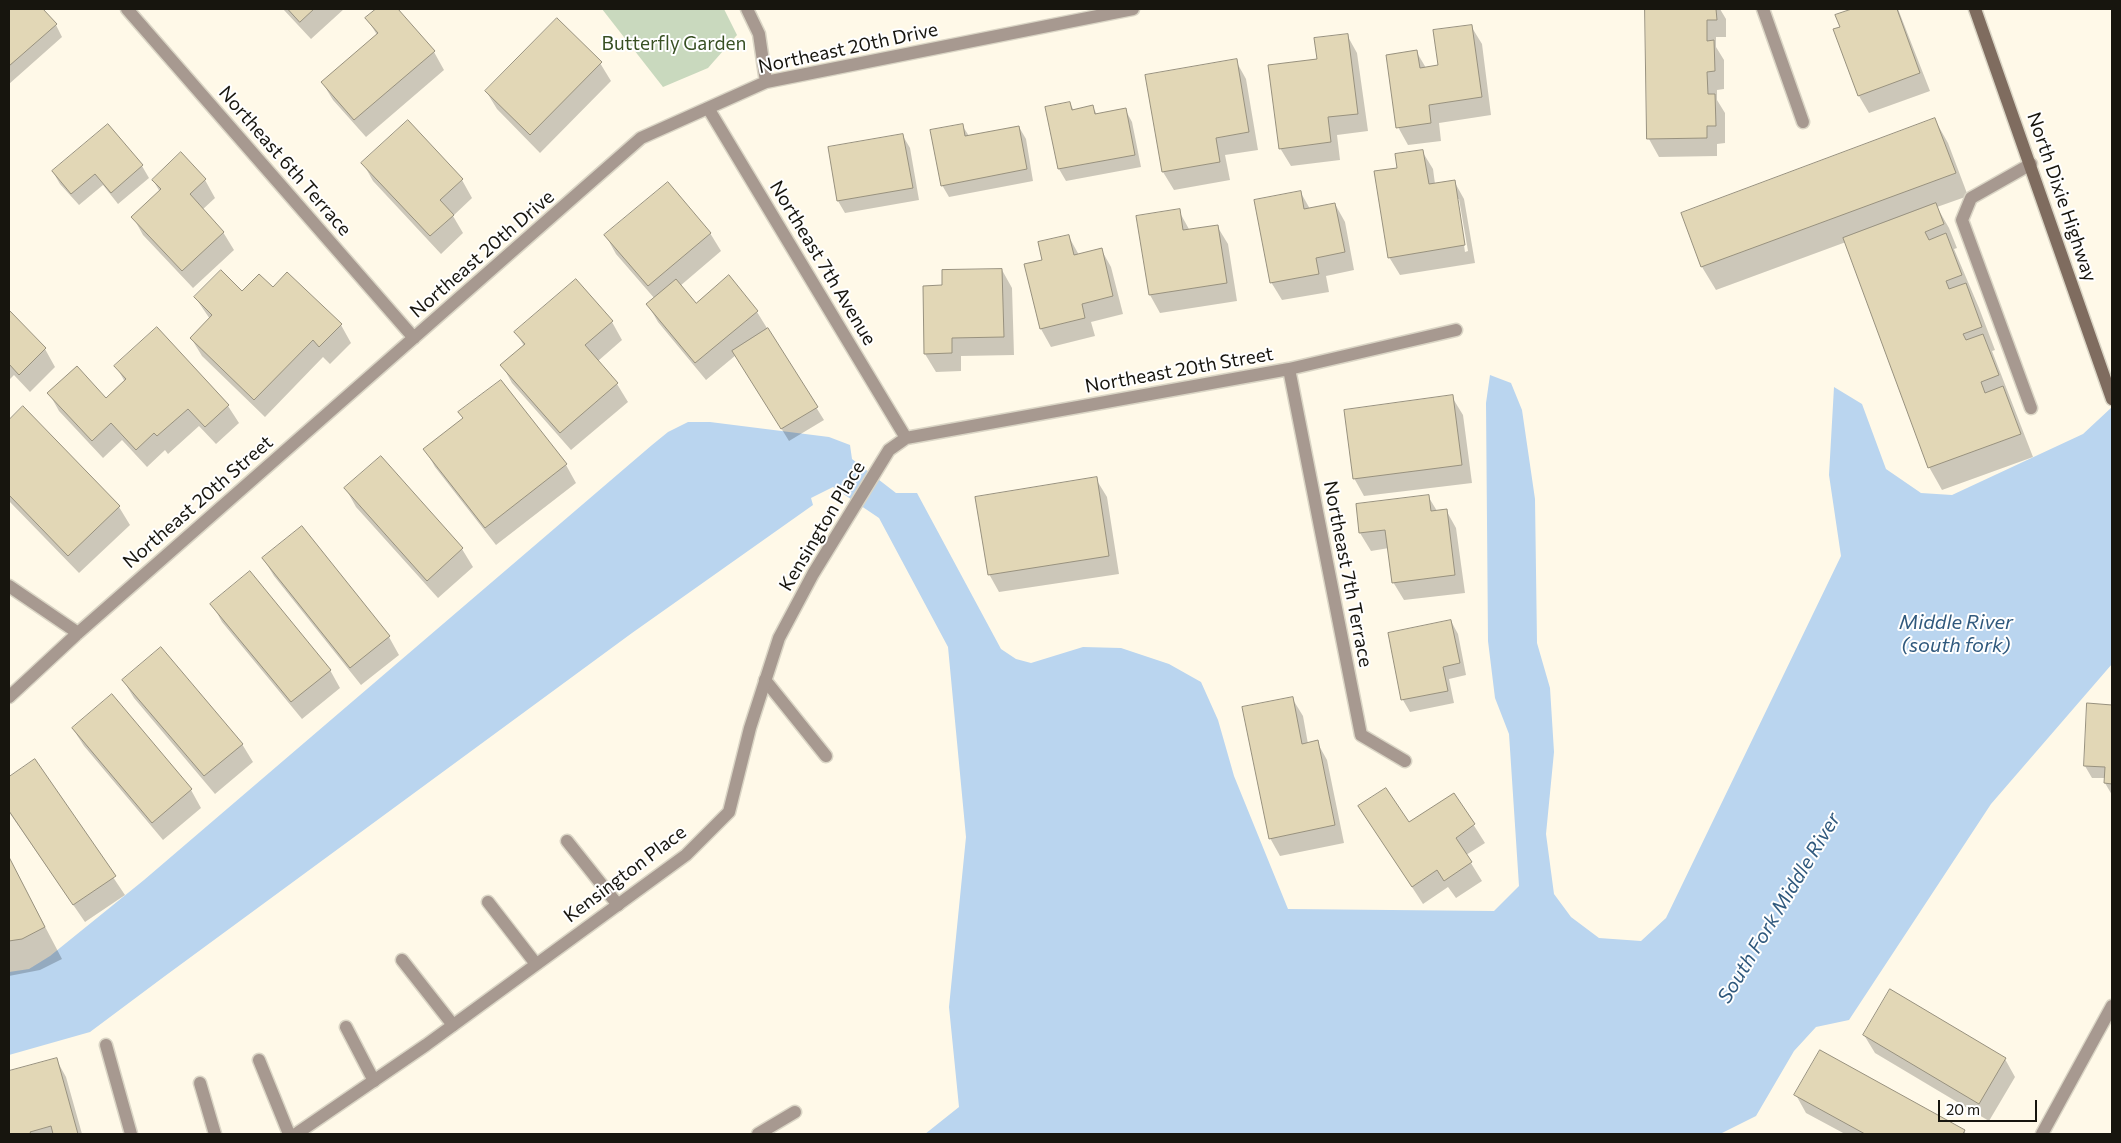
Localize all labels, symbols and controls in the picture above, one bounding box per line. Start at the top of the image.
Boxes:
street label: Northeast 20th Drive [756,18,940,78]
park label: Butterfly Garden [602,33,746,55]
street label: Northeast 6th Terrace [214,82,356,240]
street label: North Dixie Highway [2022,109,2102,285]
street label: Northeast 7th Avenue [765,177,881,349]
street label: Northeast 20th Drive [405,185,559,323]
street label: Northeast 20th Street [1083,342,1275,398]
street label: Northeast 20th Street [119,431,277,573]
street label: Kensington Place [774,457,870,595]
street label: Northeast 7th Terrace [1319,479,1377,669]
water label: Middle River (south fork) [1899,610,2013,657]
water label: South Fork Middle River [1713,808,1845,1008]
street label: Kensington Place [559,821,691,927]
scale bar [1941,1090,2040,1122]
text: 20 m [1946,1100,1980,1118]

